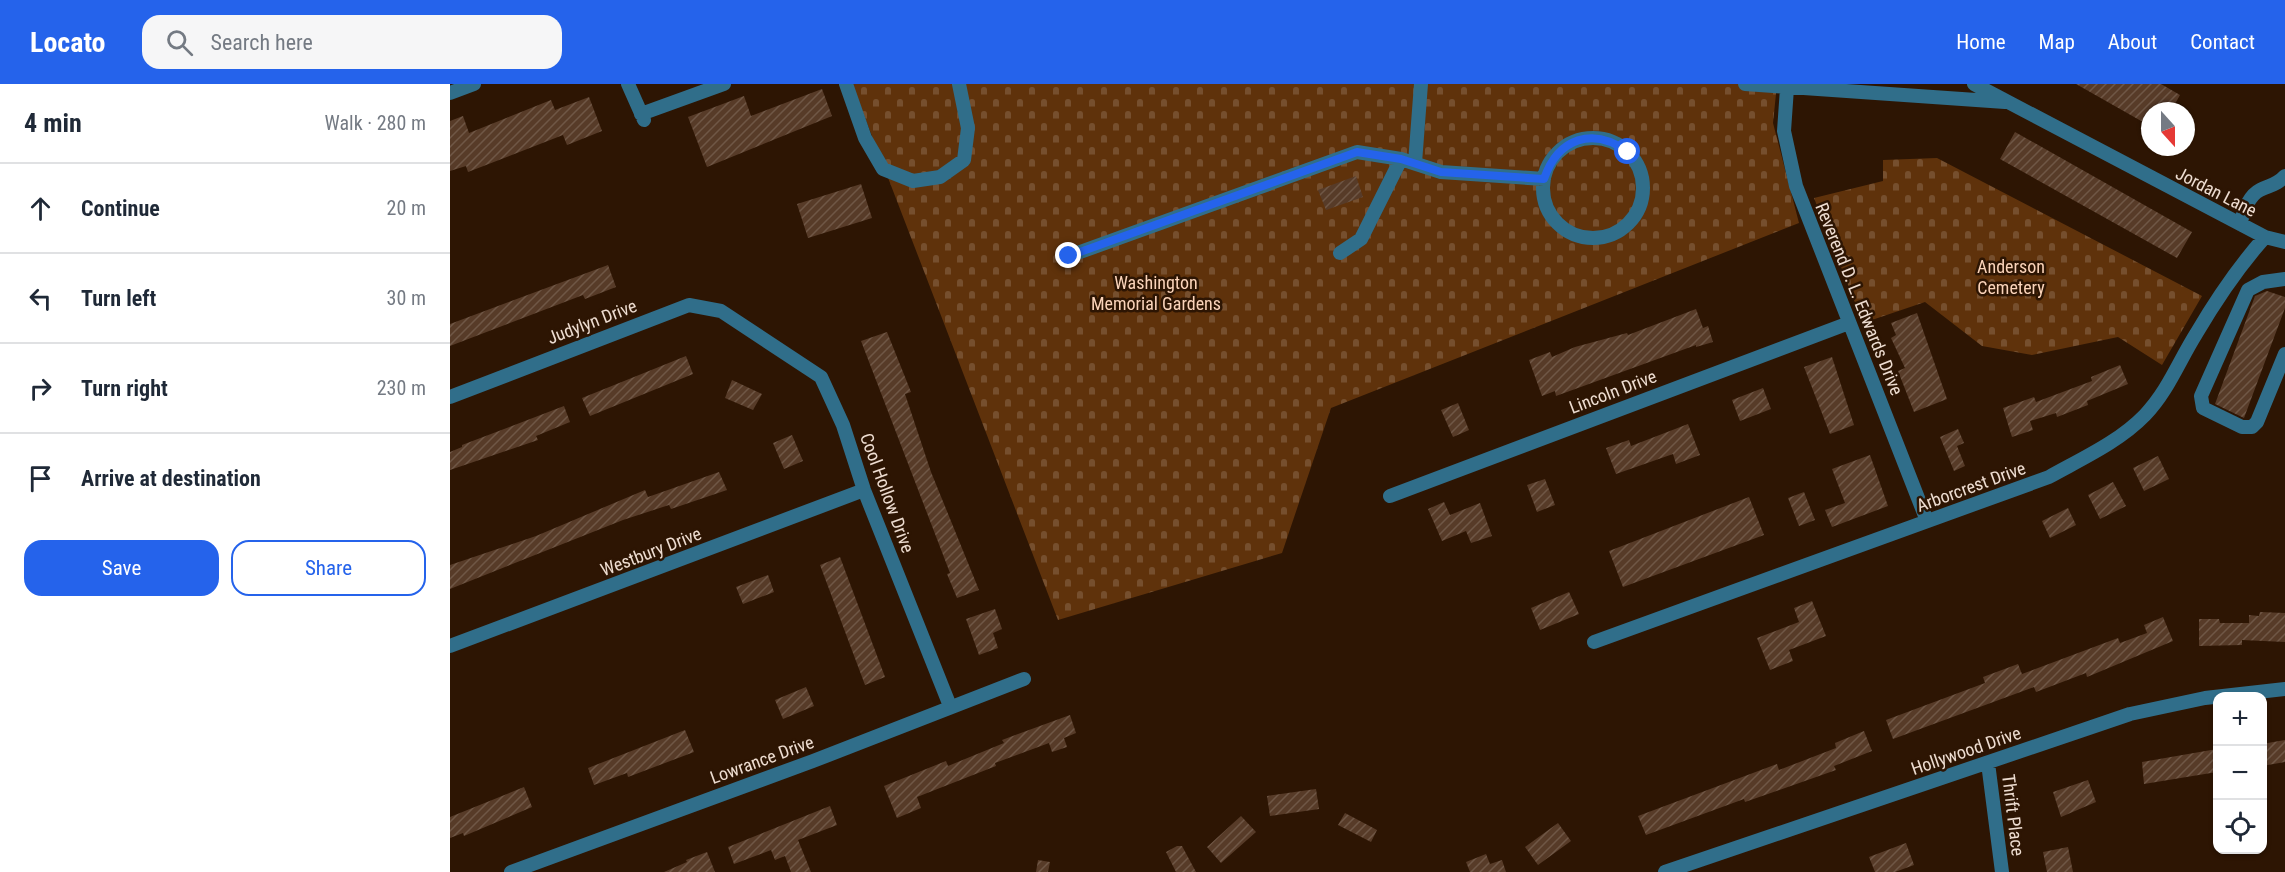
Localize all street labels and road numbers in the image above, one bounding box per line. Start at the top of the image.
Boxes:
street label: Jordan Lane [2172,162,2260,221]
street label: Reverend D. L. Edwards Drive [1811,200,1908,398]
street label: Judylyn Drive [544,295,640,348]
street label: Lincoln Drive [1566,365,1659,418]
street label: Cool Hollow Drive [856,430,919,556]
street label: Arborcrest Drive [1913,457,2028,516]
street label: Westbury Drive [597,523,704,580]
street label: Hollywood Drive [1908,722,2023,779]
street label: Lowrance Drive [707,731,816,788]
street label: Thrift Place [1998,773,2029,857]

